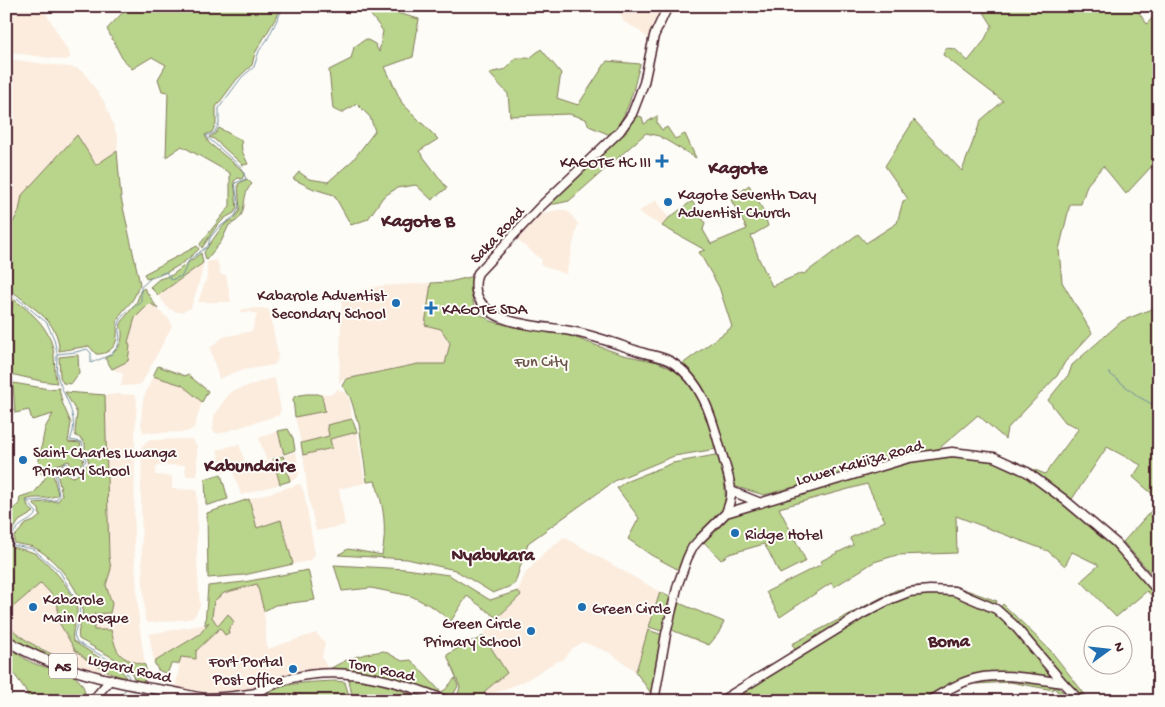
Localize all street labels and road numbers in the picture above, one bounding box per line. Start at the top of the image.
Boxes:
street label: Saka Road [467,203,531,269]
street label: Lower Kakiiza Road [795,437,927,492]
street label: Lugard Road [86,652,174,690]
road number: A5 [49,654,77,678]
street label: Toro Road [345,655,418,688]

